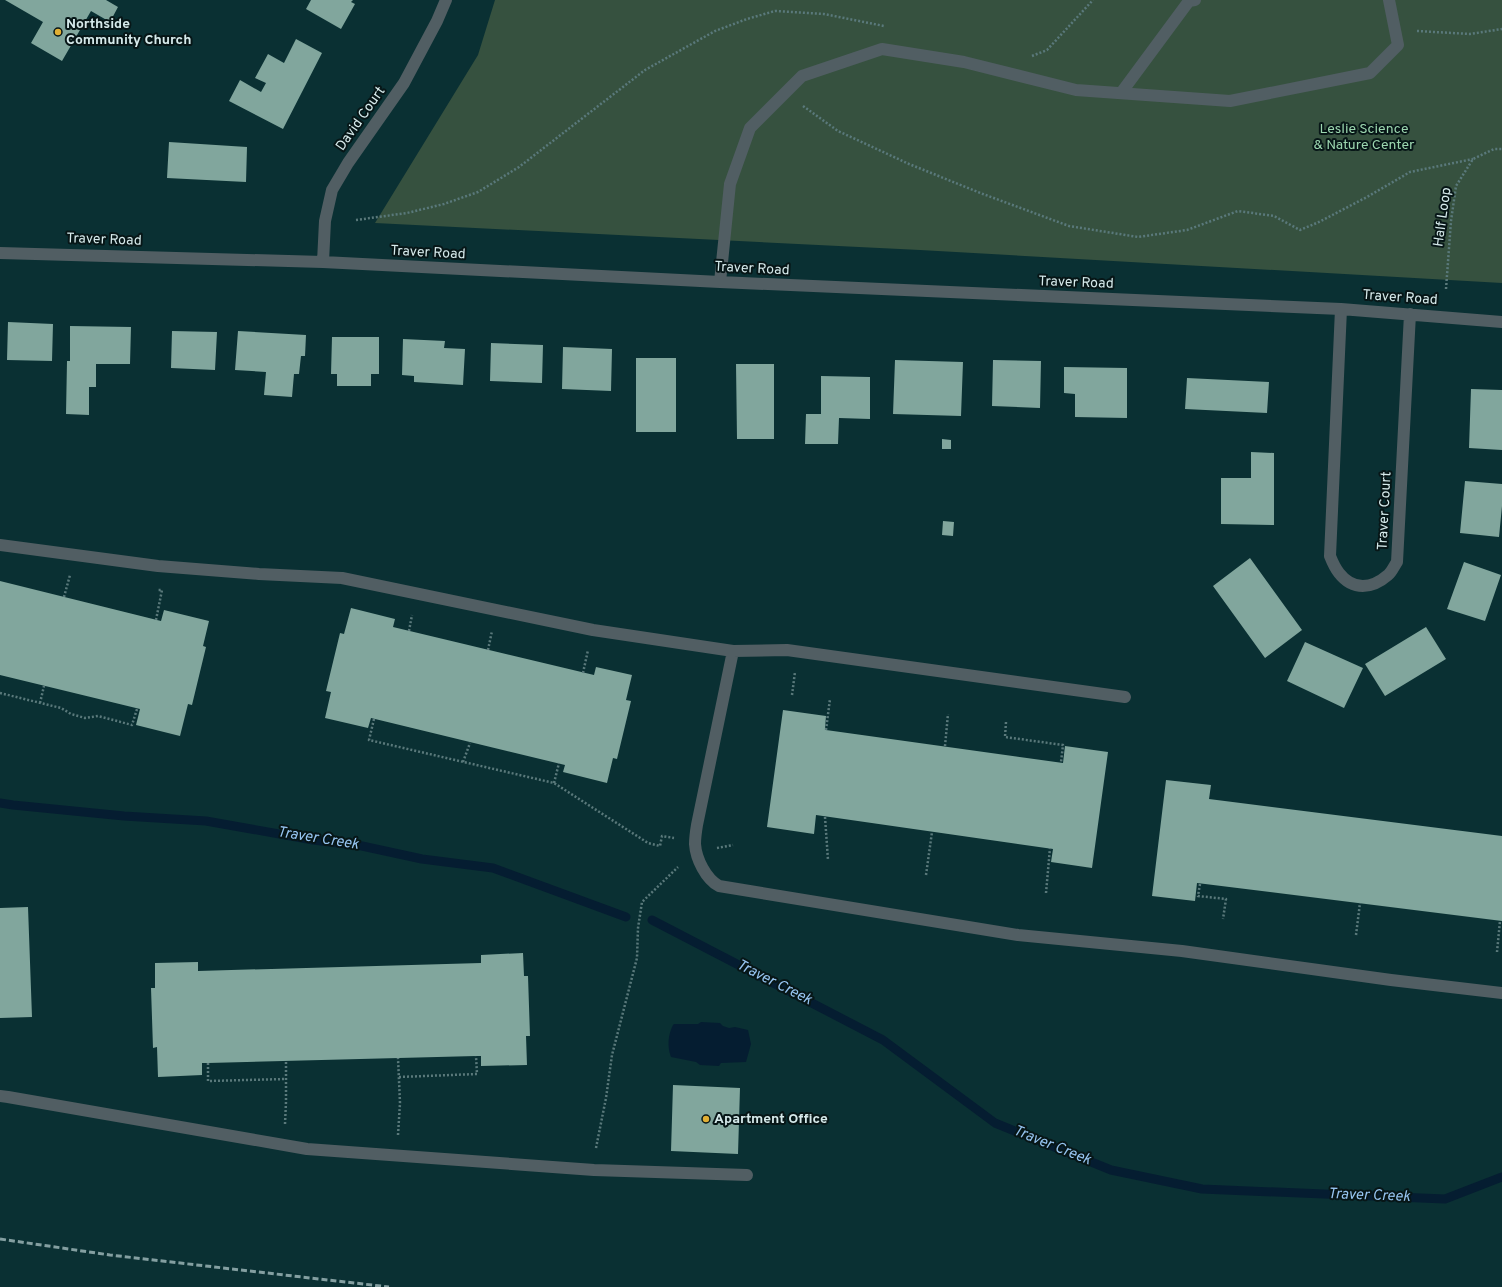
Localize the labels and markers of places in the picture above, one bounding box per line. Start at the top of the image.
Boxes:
place label: Northside Community Church [66,16,191,49]
marker: Northside Community Church [53,27,63,37]
place label: Apartment Office [714,1111,828,1128]
marker: Apartment Office [701,1114,711,1124]

